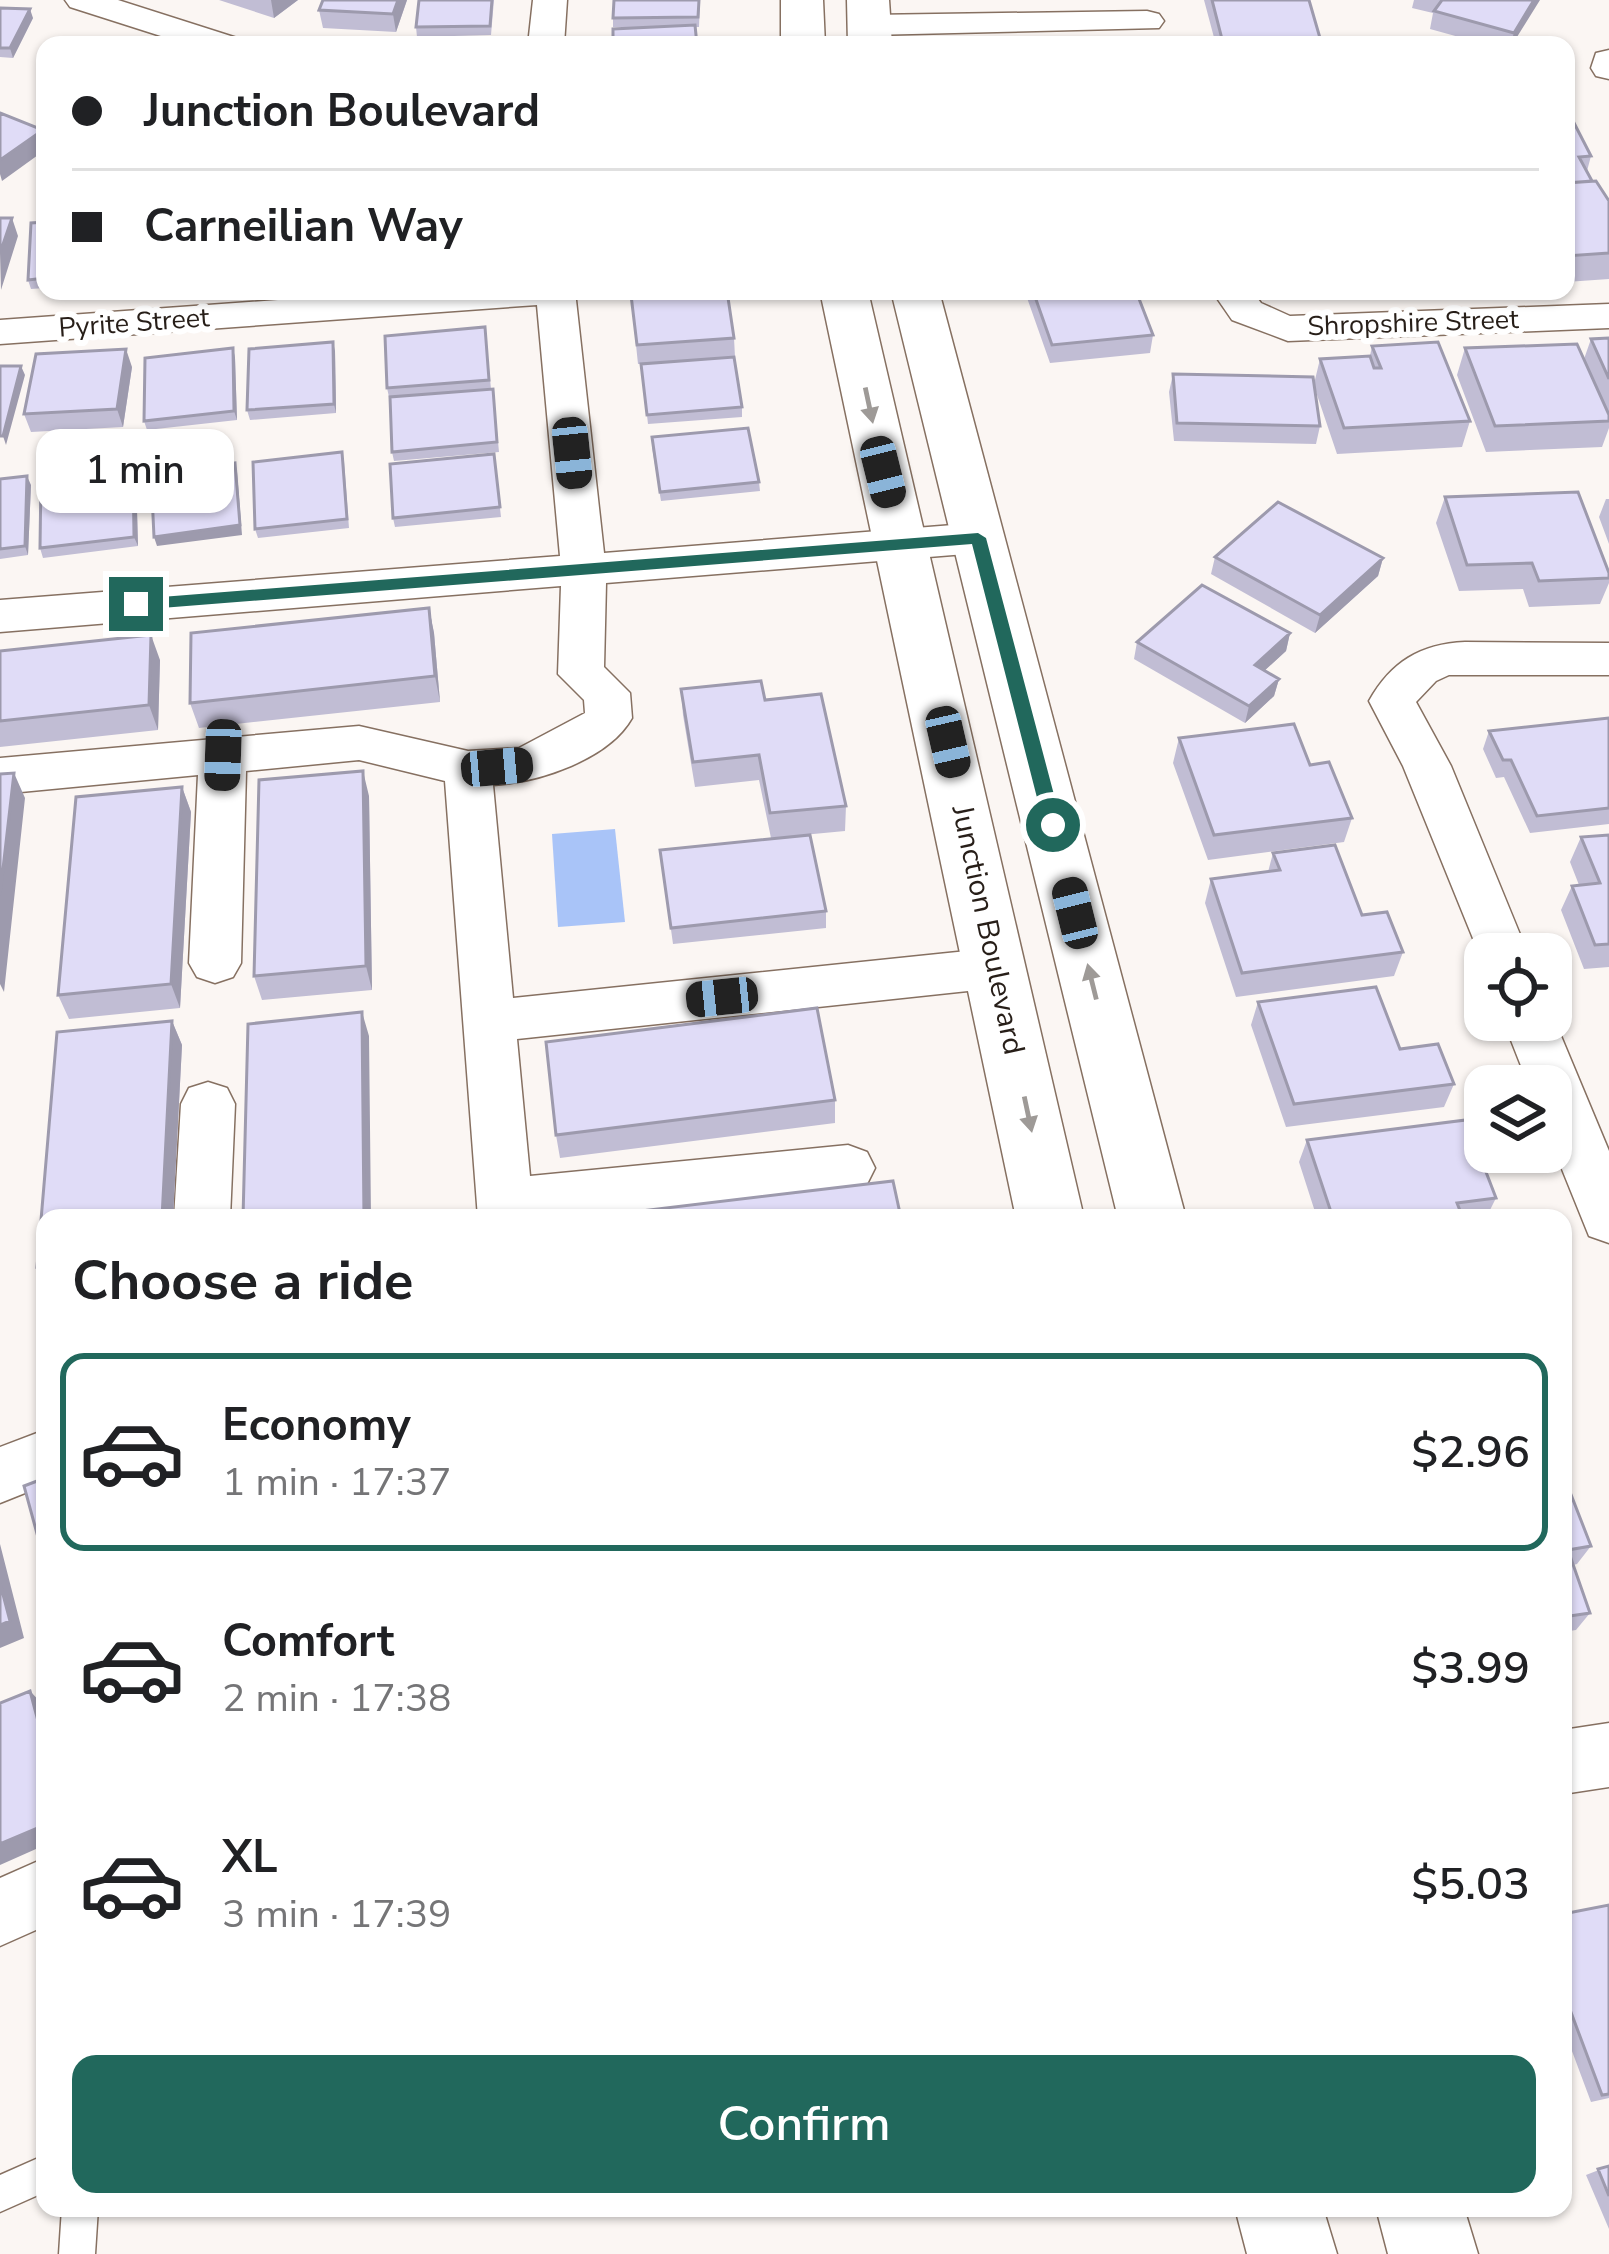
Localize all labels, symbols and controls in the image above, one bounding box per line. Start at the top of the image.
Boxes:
text: Junction Boulevard [144,81,540,142]
text: Carneilian Way [144,196,463,257]
street label: Pyrite Street [57,299,211,347]
street label: Shropshire Street [1307,301,1520,345]
one-way arrow [860,387,879,425]
car [550,415,594,491]
callout: 1 min [37,430,235,514]
car [857,433,909,511]
text: 1 min [85,444,185,497]
route end [109,577,163,631]
car [922,703,974,781]
car [204,718,242,792]
car [460,746,534,788]
route start [1026,798,1080,852]
street label: Junction Boulevard [941,801,1034,1058]
car [1049,874,1101,952]
map controls [1464,933,1572,1173]
button: locate [1464,933,1572,1041]
one-way arrow [1082,964,1101,1001]
car [684,975,760,1019]
button: layers [1464,1065,1572,1173]
one-way arrow [1019,1095,1038,1133]
text: Choose a ride [72,1244,413,1318]
text: Economy [222,1395,411,1456]
icon: car [78,1398,186,1506]
text: $2.96 [1411,1422,1530,1483]
text: 1 min · 17:37 [222,1456,451,1509]
text: Comfort [222,1611,394,1672]
icon: car [78,1614,186,1722]
text: $3.99 [1411,1638,1530,1699]
text: 2 min · 17:38 [222,1672,451,1725]
text: XL [222,1827,278,1888]
icon: car [78,1830,186,1938]
text: $5.03 [1411,1854,1530,1915]
text: 3 min · 17:39 [222,1888,451,1941]
button: Confirm [72,2055,1536,2193]

